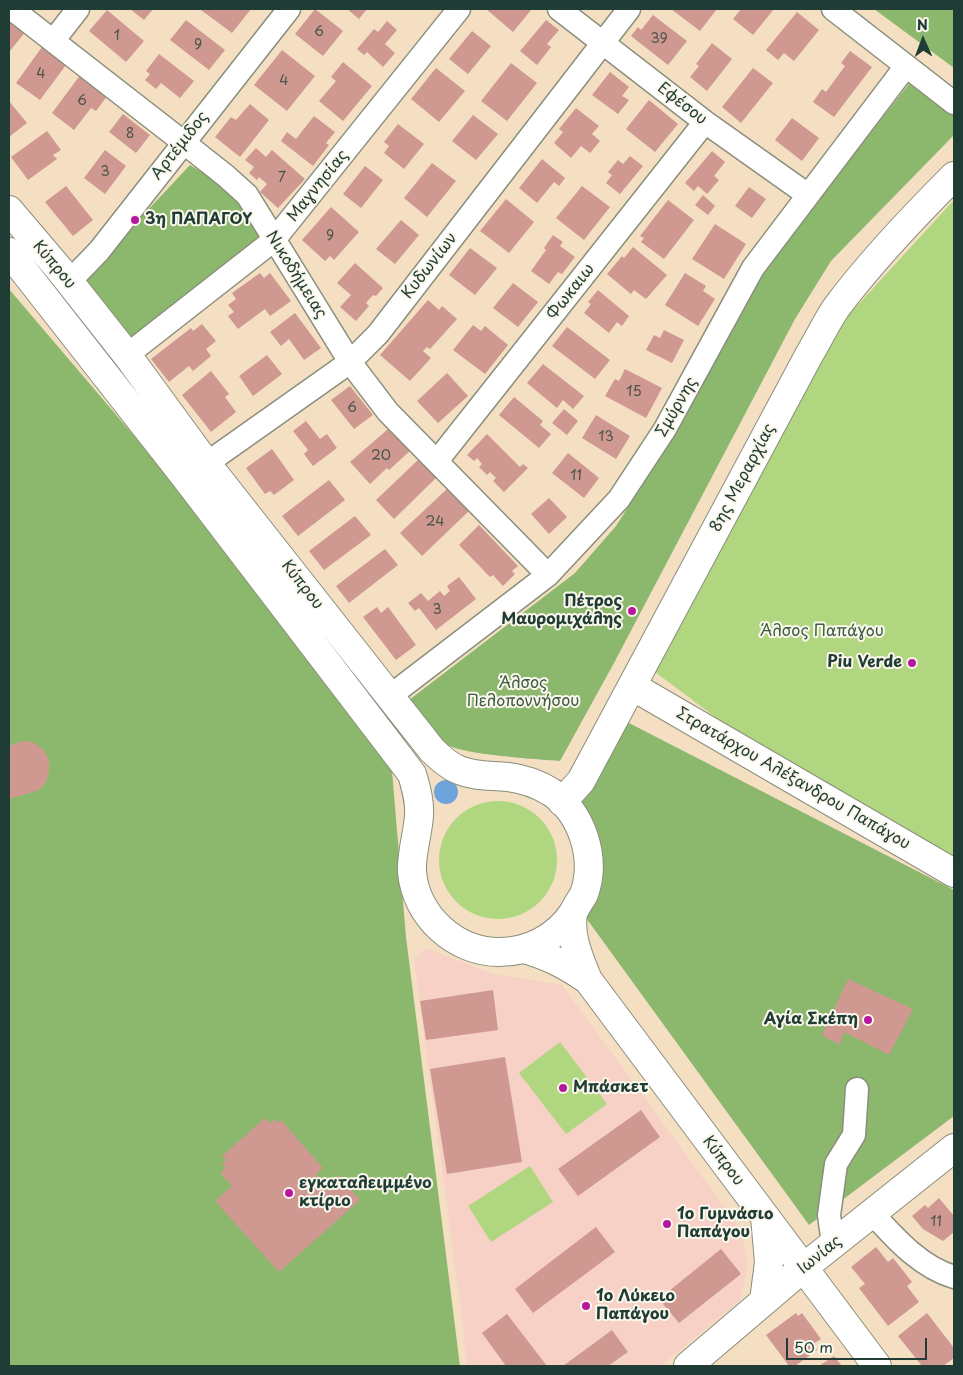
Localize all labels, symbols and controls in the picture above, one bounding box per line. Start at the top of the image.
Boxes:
text: N [917,14,928,35]
north arrow [898,15,948,65]
house number: 6 [314,24,324,40]
house number: 1 [114,28,120,44]
house number: 39 [650,31,668,47]
house number: 9 [194,37,202,53]
house number: 4 [36,66,46,82]
house number: 4 [279,73,289,89]
street label: Εφέσου [653,79,711,129]
house number: 6 [77,93,87,109]
street label: Αρτέμιδος [147,108,213,184]
house number: 8 [126,126,134,142]
street label: Μαγνησίας [283,146,353,226]
house number: 3 [100,164,110,180]
house number: 7 [278,170,286,186]
place label: 3η ΠΑΠΑΓΟΥ [145,210,252,230]
marker: 3η ΠΑΠΑΓΟΥ [129,214,141,226]
street label: Νικοδήμειας [261,228,331,322]
house number: 9 [326,228,334,244]
street label: Κυδωνίων [398,229,462,303]
street label: Κύπρου [28,237,80,293]
street label: Φωκαιω [543,260,599,324]
street label: Σμύρνης [652,374,702,440]
house number: 15 [626,384,642,400]
house number: 6 [347,400,357,416]
street label: 8ης Μεραρχίας [706,421,780,535]
house number: 13 [598,429,614,445]
house number: 20 [371,448,391,464]
house number: 11 [570,468,582,484]
house number: 24 [426,514,444,530]
street label: Κύπρου [277,557,327,613]
place label: Πέτρος Μαυρομιχάλης [501,592,622,630]
house number: 3 [432,602,442,618]
marker: Πέτρος Μαυρομιχάλης [626,605,638,617]
park label: Άλσος Παπάγου [760,622,884,642]
place label: Piu Verde [827,653,902,673]
marker: Piu Verde [906,657,918,669]
park label: Άλσος Πελοποννήσου [467,674,579,712]
street label: Στρατάρχου Αλέξανδρου Παπάγου [673,704,913,854]
place label: Αγία Σκέπη [764,1010,858,1030]
marker: Αγία Σκέπη [862,1014,874,1026]
place label: Μπάσκετ [573,1078,649,1098]
marker: Μπάσκετ [557,1082,569,1094]
street label: Κύπρου [698,1132,748,1190]
place label: εγκαταλειμμένο κτίριο [299,1174,432,1212]
marker: εγκαταλειμμένο κτίριο [283,1187,295,1199]
place label: 1ο Γυμνάσιο Παπάγου [677,1205,774,1243]
house number: 11 [930,1214,942,1230]
marker: 1ο Γυμνάσιο Παπάγου [661,1218,673,1230]
street label: Ιωνίας [794,1232,846,1278]
place label: 1ο Λύκειο Παπάγου [596,1287,675,1325]
marker: 1ο Λύκειο Παπάγου [580,1300,592,1312]
scale bar [788,1328,929,1360]
text: 50 m [794,1335,833,1358]

